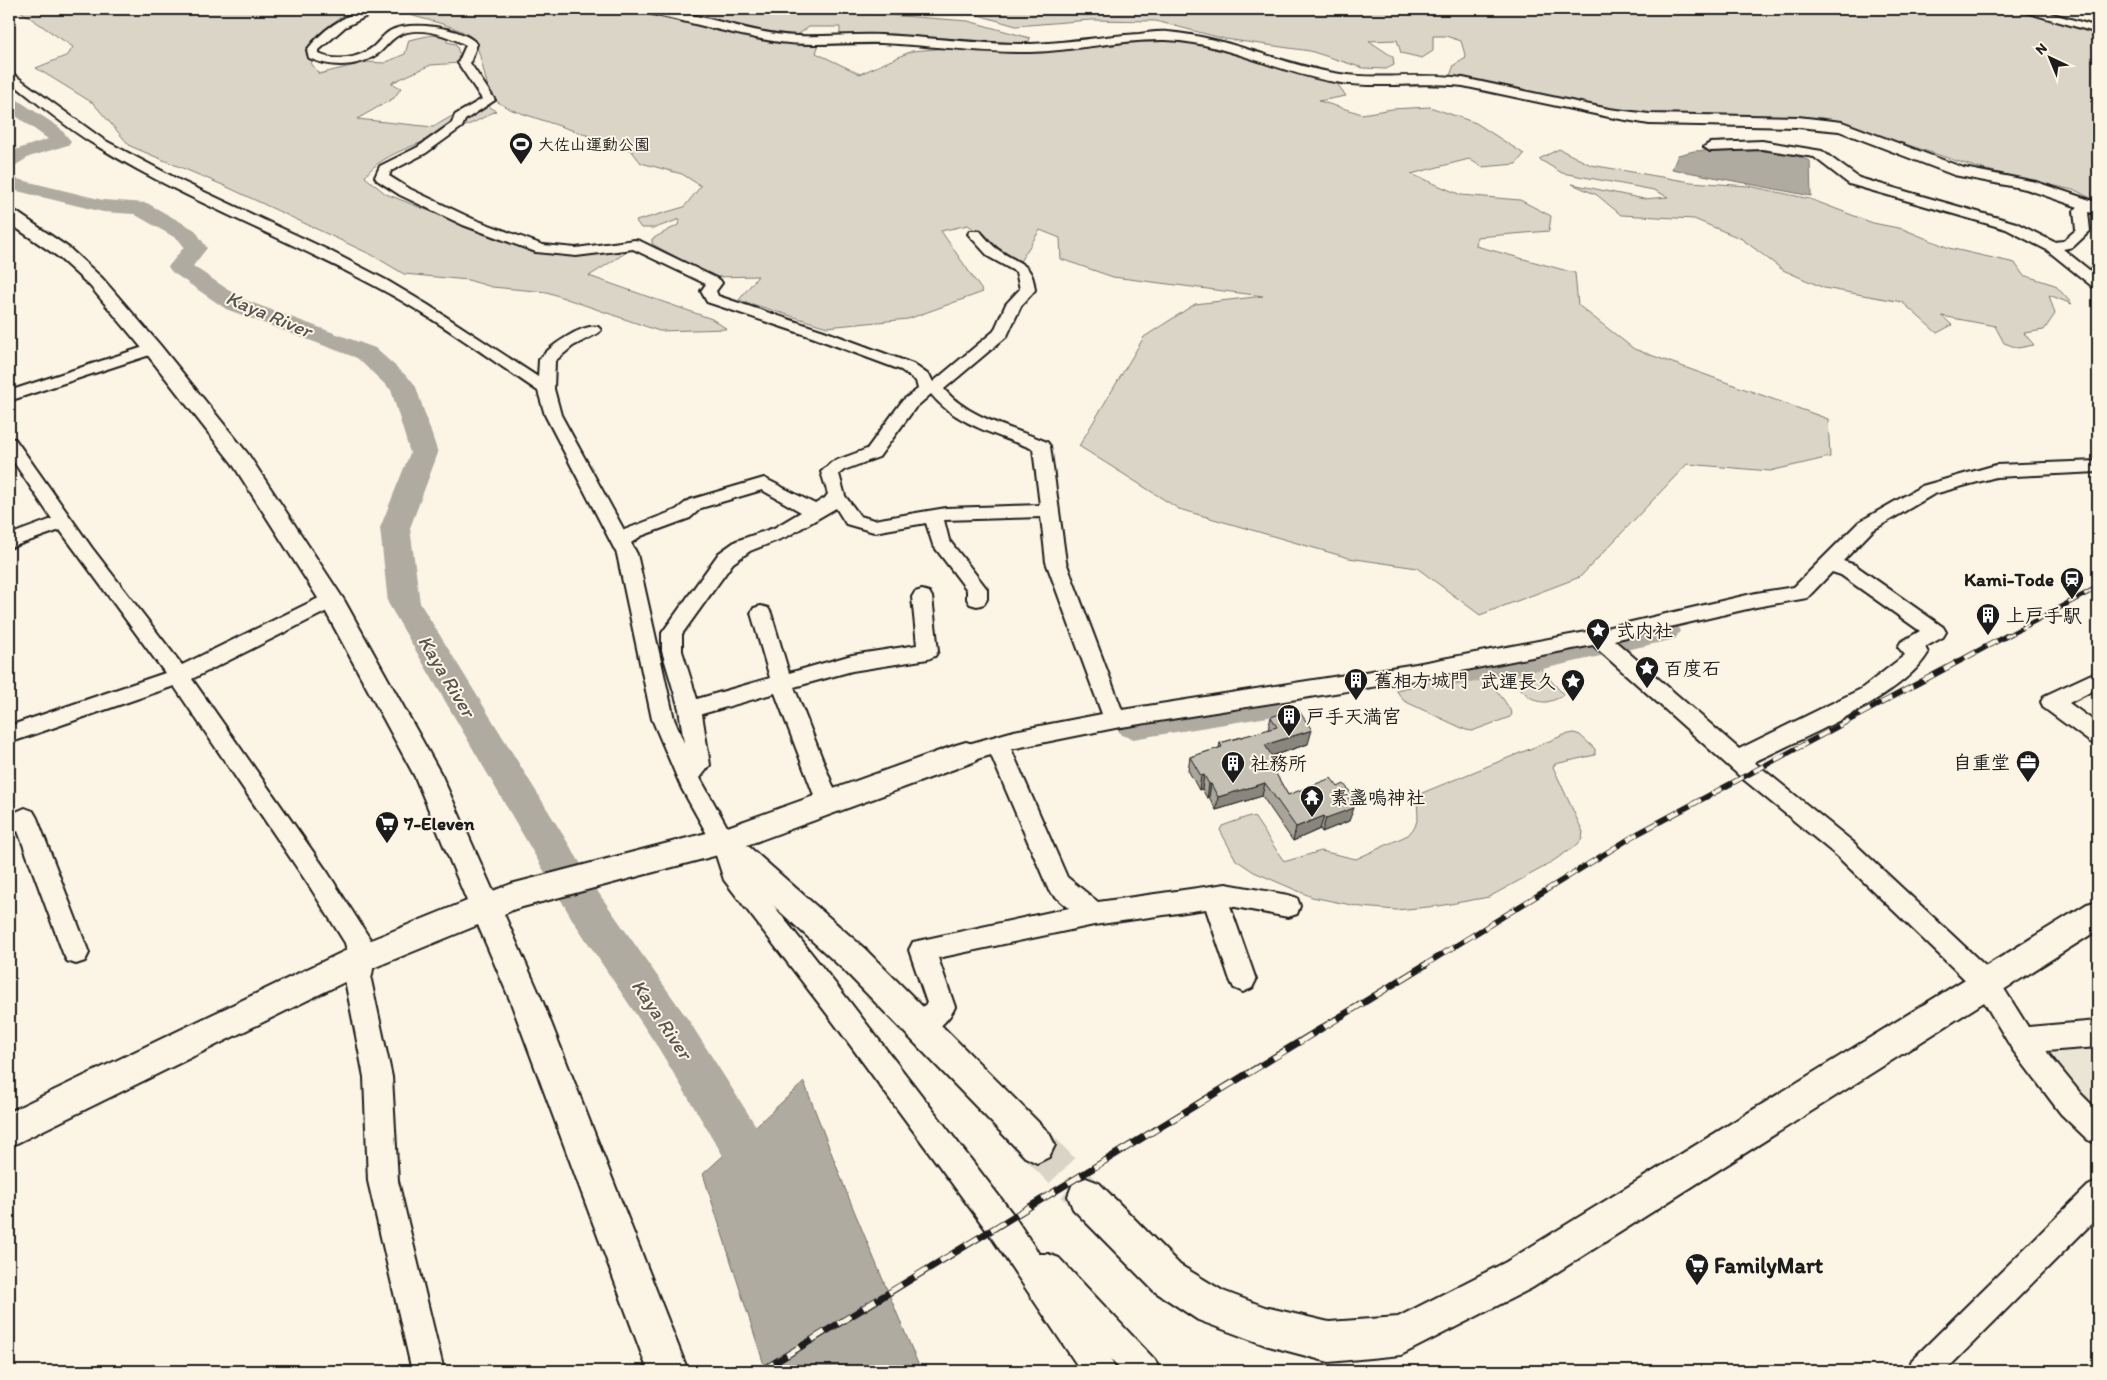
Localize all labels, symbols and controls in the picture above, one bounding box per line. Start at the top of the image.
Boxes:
north arrow [2024,32,2074,82]
text: N [2032,40,2051,58]
sports icon: 大佐山運動公園 [508,131,534,165]
place label: 大佐山運動公園 [538,135,650,154]
water label: Kaya River [222,285,317,344]
station icon: Kami-Tode [2059,566,2085,600]
place label: Kami-Tode [1964,568,2054,591]
building icon: 上戸手駅 [1975,602,2001,636]
place label: 上戸手駅 [2006,604,2082,627]
place icon: 式内社 [1585,617,1611,651]
place label: 式内社 [1616,619,1673,642]
water label: Kaya River [413,631,482,723]
place icon: 百度石 [1634,655,1660,689]
place label: 百度石 [1664,657,1721,680]
building icon: 舊相方城門 [1343,667,1369,701]
place icon: 武運長久 [1560,668,1586,702]
place label: 舊相方城門 [1374,669,1469,692]
place label: 武運長久 [1480,670,1556,693]
building icon: 戸手天満宮 [1276,703,1302,737]
place label: 戸手天満宮 [1306,705,1401,728]
office icon: 自重堂 [2015,749,2041,783]
building icon: 社務所 [1220,750,1246,784]
place label: 自重堂 [1953,751,2010,774]
place label: 社務所 [1250,752,1307,775]
temple icon: 素盞嗚神社 [1299,784,1325,818]
place label: 素盞嗚神社 [1330,786,1425,809]
supermarket icon: 7-Eleven [374,810,400,844]
place label: 7-Eleven [403,812,475,835]
water label: Kaya River [627,975,699,1065]
supermarket icon: FamilyMart [1684,1252,1710,1286]
place label: FamilyMart [1714,1252,1824,1279]

